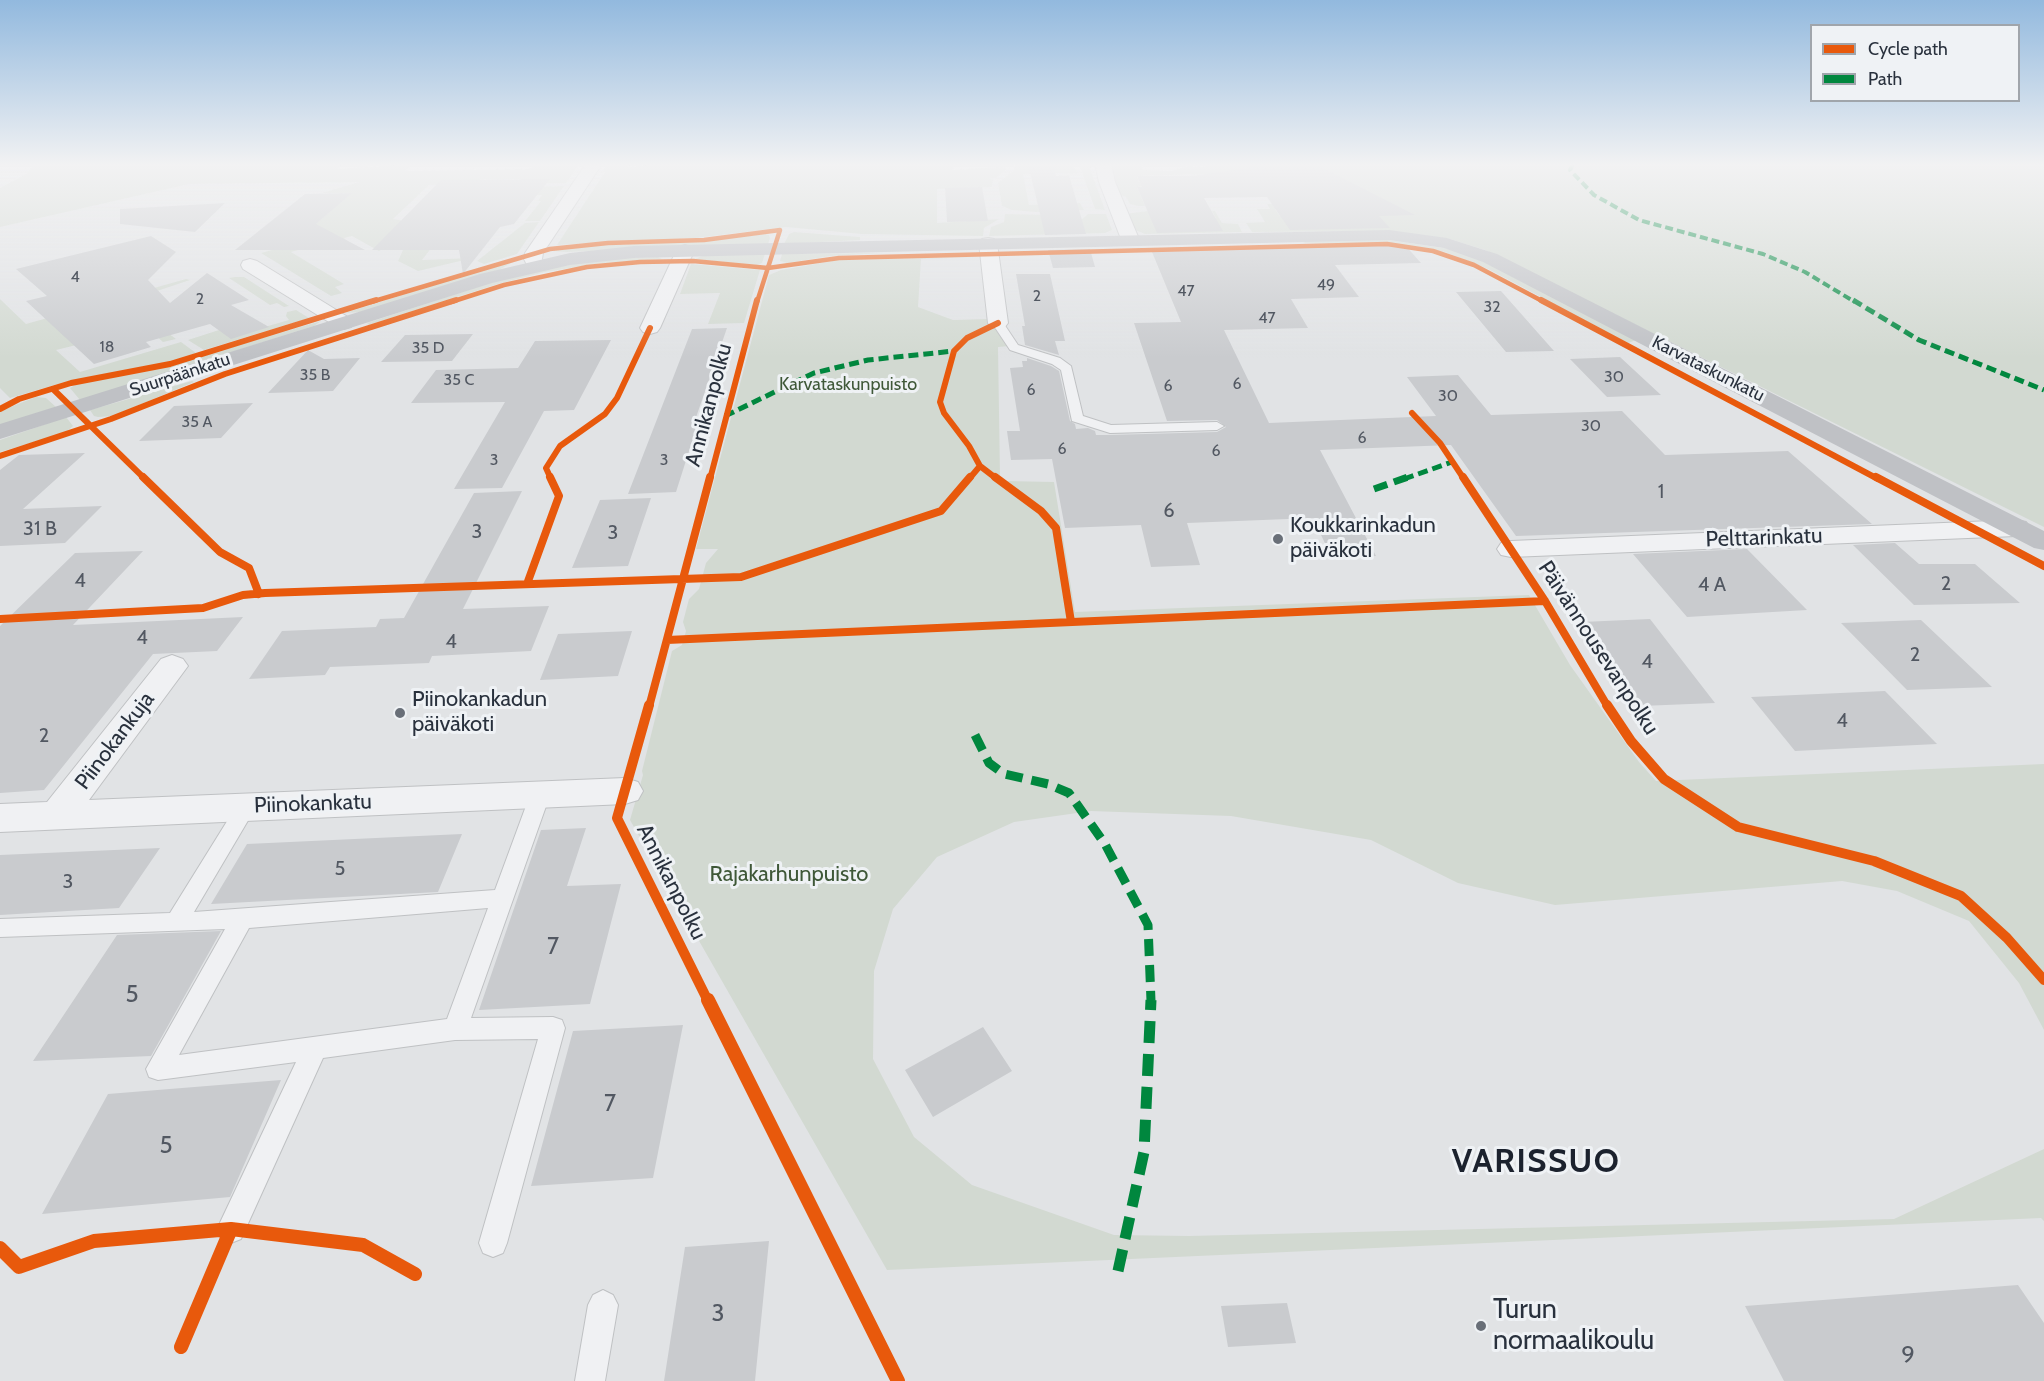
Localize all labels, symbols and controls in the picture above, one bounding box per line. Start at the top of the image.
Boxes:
legend [1810,24,2020,102]
text: Cycle path [1868,38,1948,60]
text: Path [1868,68,1902,90]
house number: 4 [70,267,80,287]
house number: 49 [1317,275,1335,295]
house number: 47 [1177,281,1195,301]
house number: 2 [1033,286,1041,306]
house number: 2 [196,289,204,309]
house number: 32 [1483,297,1501,317]
house number: 47 [1258,308,1276,328]
street label: Karvataskunkatu [1648,331,1768,407]
house number: 18 [100,337,114,357]
house number: 35 D [412,338,444,358]
street label: Annikanpolku [680,341,738,469]
street label: Suurpäänkatu [127,349,233,401]
house number: 35 B [300,365,330,385]
house number: 30 [1604,367,1624,387]
house number: 35 C [444,370,474,390]
park label: Karvataskunpuisto [779,374,917,396]
house number: 6 [1232,374,1242,394]
house number: 6 [1163,376,1173,396]
house number: 6 [1026,380,1036,400]
house number: 30 [1438,386,1458,406]
house number: 35 A [182,412,212,432]
house number: 30 [1581,416,1601,436]
house number: 6 [1357,428,1367,448]
house number: 6 [1057,439,1067,459]
house number: 6 [1211,441,1221,461]
house number: 3 [490,450,498,470]
house number: 3 [660,450,668,470]
house number: 1 [1658,480,1664,504]
house number: 6 [1163,499,1175,523]
place label: Koukkarinkadun päiväkoti [1290,513,1436,564]
house number: 31 B [23,517,57,541]
house number: 3 [472,520,482,544]
house number: 3 [608,521,618,545]
street label: Pelttarinkatu [1705,523,1823,553]
marker: Koukkarinkadun päiväkoti [1271,532,1285,546]
street label: Päivännousevanpolku [1532,556,1664,740]
house number: 4 [74,569,86,593]
house number: 2 [1941,572,1951,596]
house number: 4 A [1698,573,1726,597]
house number: 4 [136,626,148,650]
house number: 4 [445,630,457,654]
house number: 2 [1910,643,1920,667]
house number: 4 [1641,650,1653,674]
street label: Piinokankuja [70,687,160,795]
place label: Piinokankadun päiväkoti [412,687,547,738]
marker: Piinokankadun päiväkoti [393,706,407,720]
house number: 4 [1836,709,1848,733]
house number: 2 [39,724,49,748]
street label: Piinokankatu [254,789,372,819]
street label: Annikanpolku [631,820,711,944]
house number: 5 [335,857,345,881]
park label: Rajakarhunpuisto [710,862,868,888]
house number: 3 [63,870,73,894]
house number: 7 [547,933,559,961]
house number: 5 [126,981,138,1009]
house number: 7 [604,1090,616,1118]
house number: 5 [160,1132,172,1160]
district label: VARISSUO [1452,1142,1620,1182]
place label: Turun normaalikoulu [1493,1294,1654,1357]
house number: 3 [712,1300,724,1328]
marker: Turun normaalikoulu [1474,1319,1488,1333]
house number: 9 [1901,1342,1915,1370]

